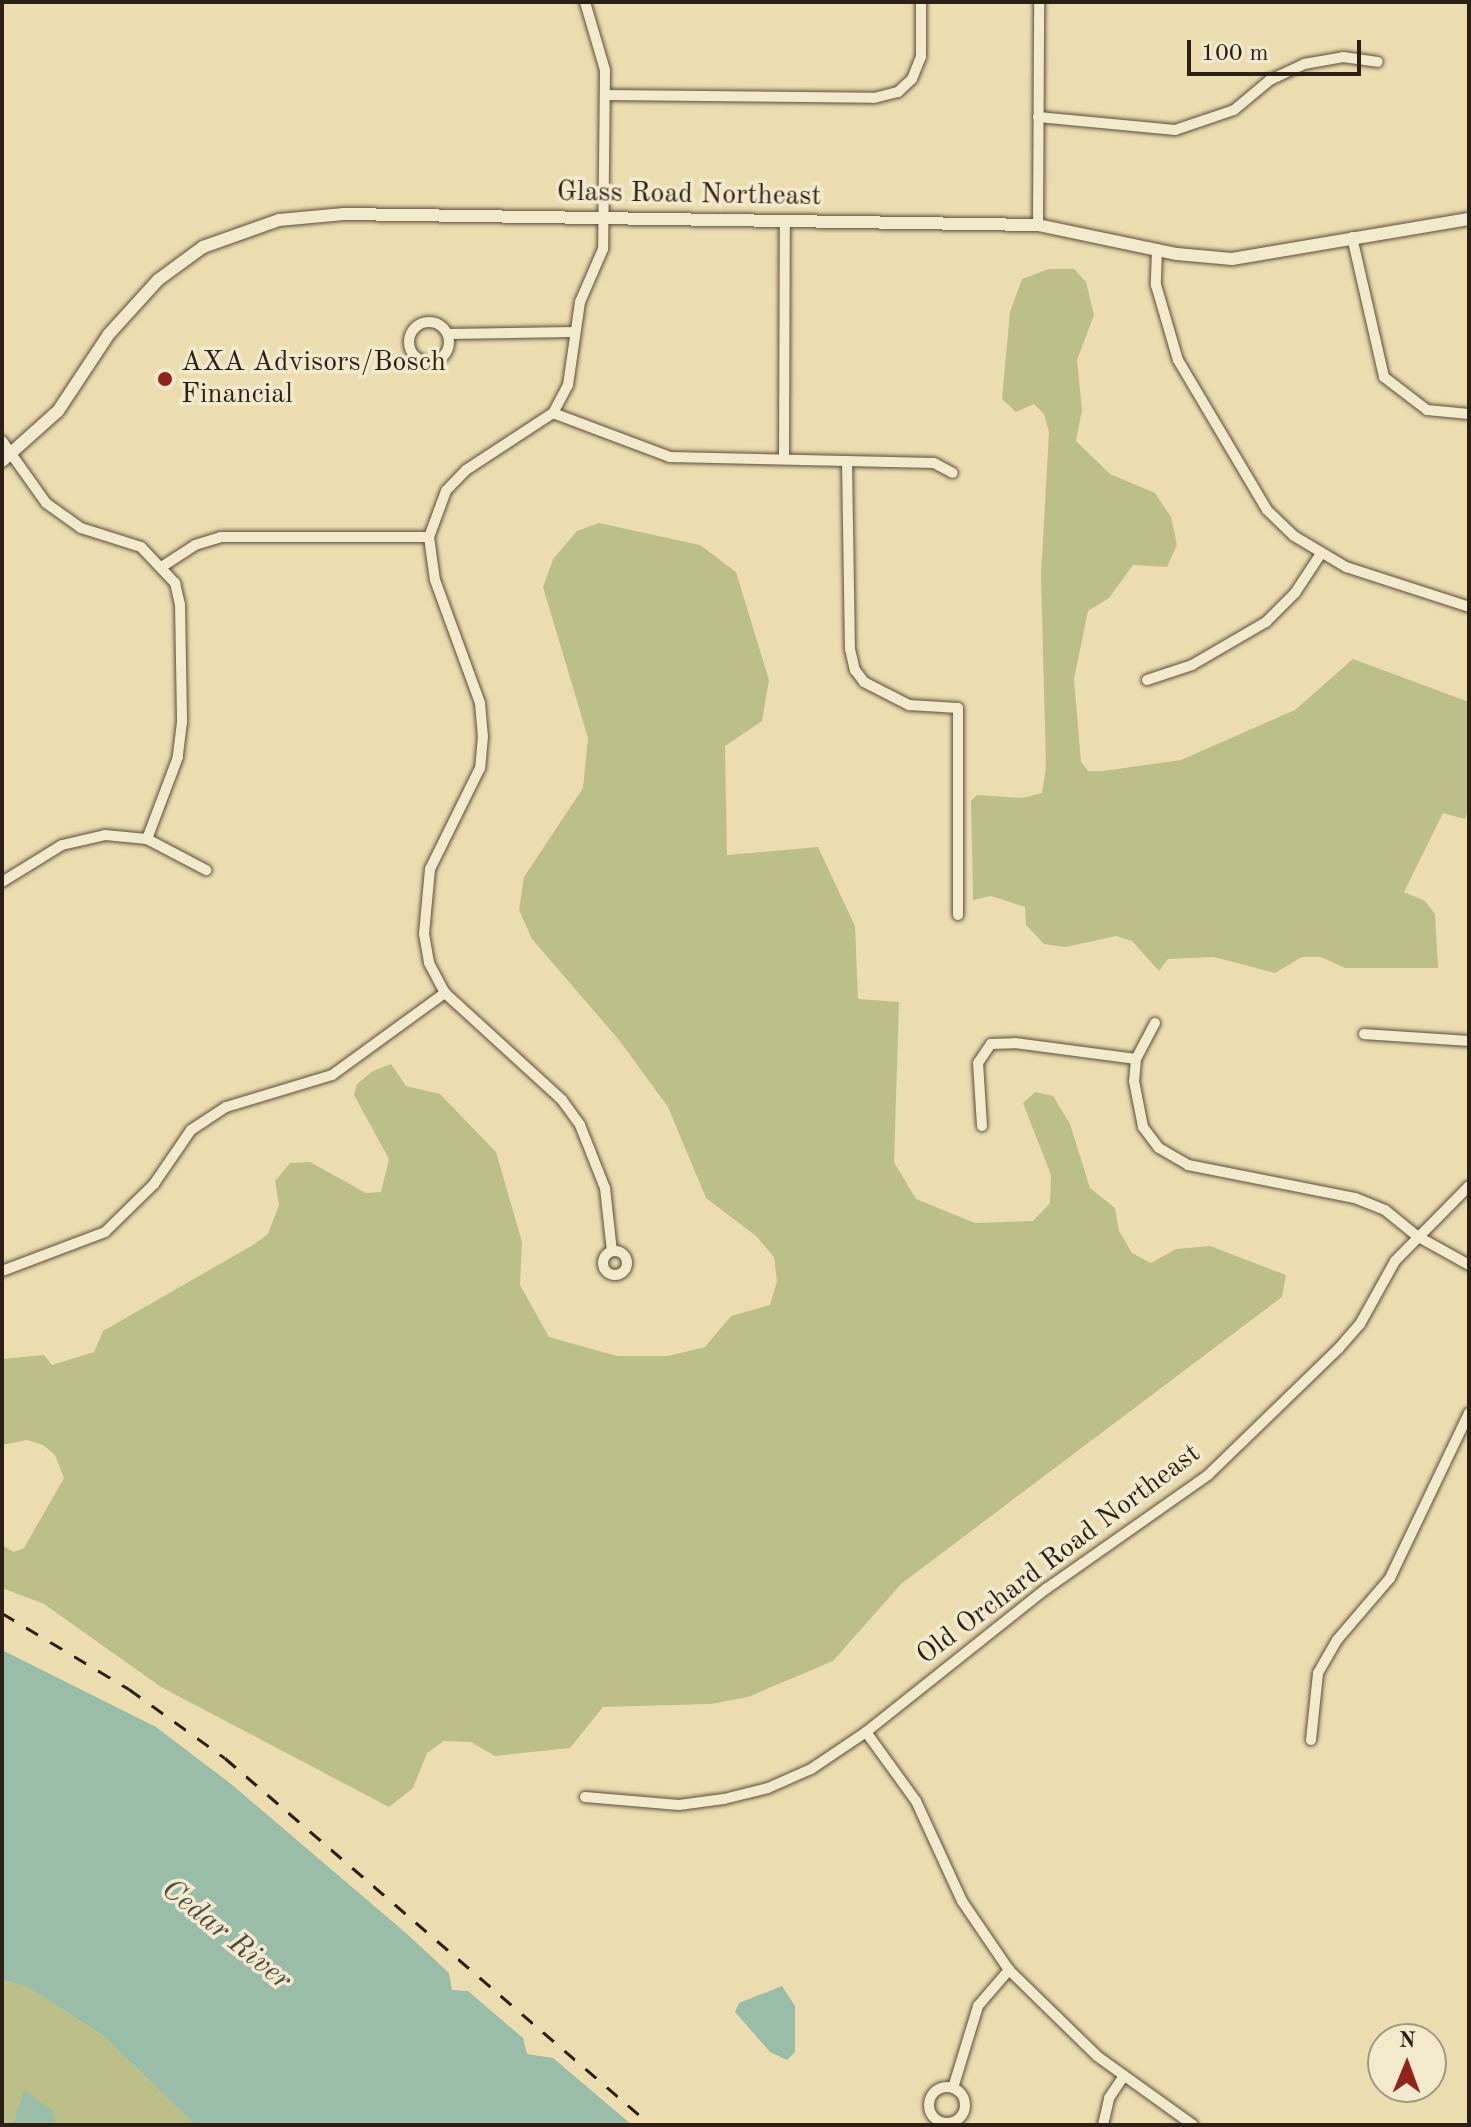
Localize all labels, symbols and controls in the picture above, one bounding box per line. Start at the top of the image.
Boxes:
scale bar [1191,24,1365,74]
text: 100 m [1201,42,1269,66]
street label: Glass Road Northeast [556,176,822,214]
place label: AXA Advisors/Bosch Financial [181,346,446,412]
marker: AXA Advisors/Bosch Financial [156,370,174,388]
street label: Old Orchard Road Northeast [910,1437,1208,1673]
water label: Cedar River [154,1872,298,1998]
north arrow [1367,2023,1447,2103]
text: N [1399,2030,1416,2052]

